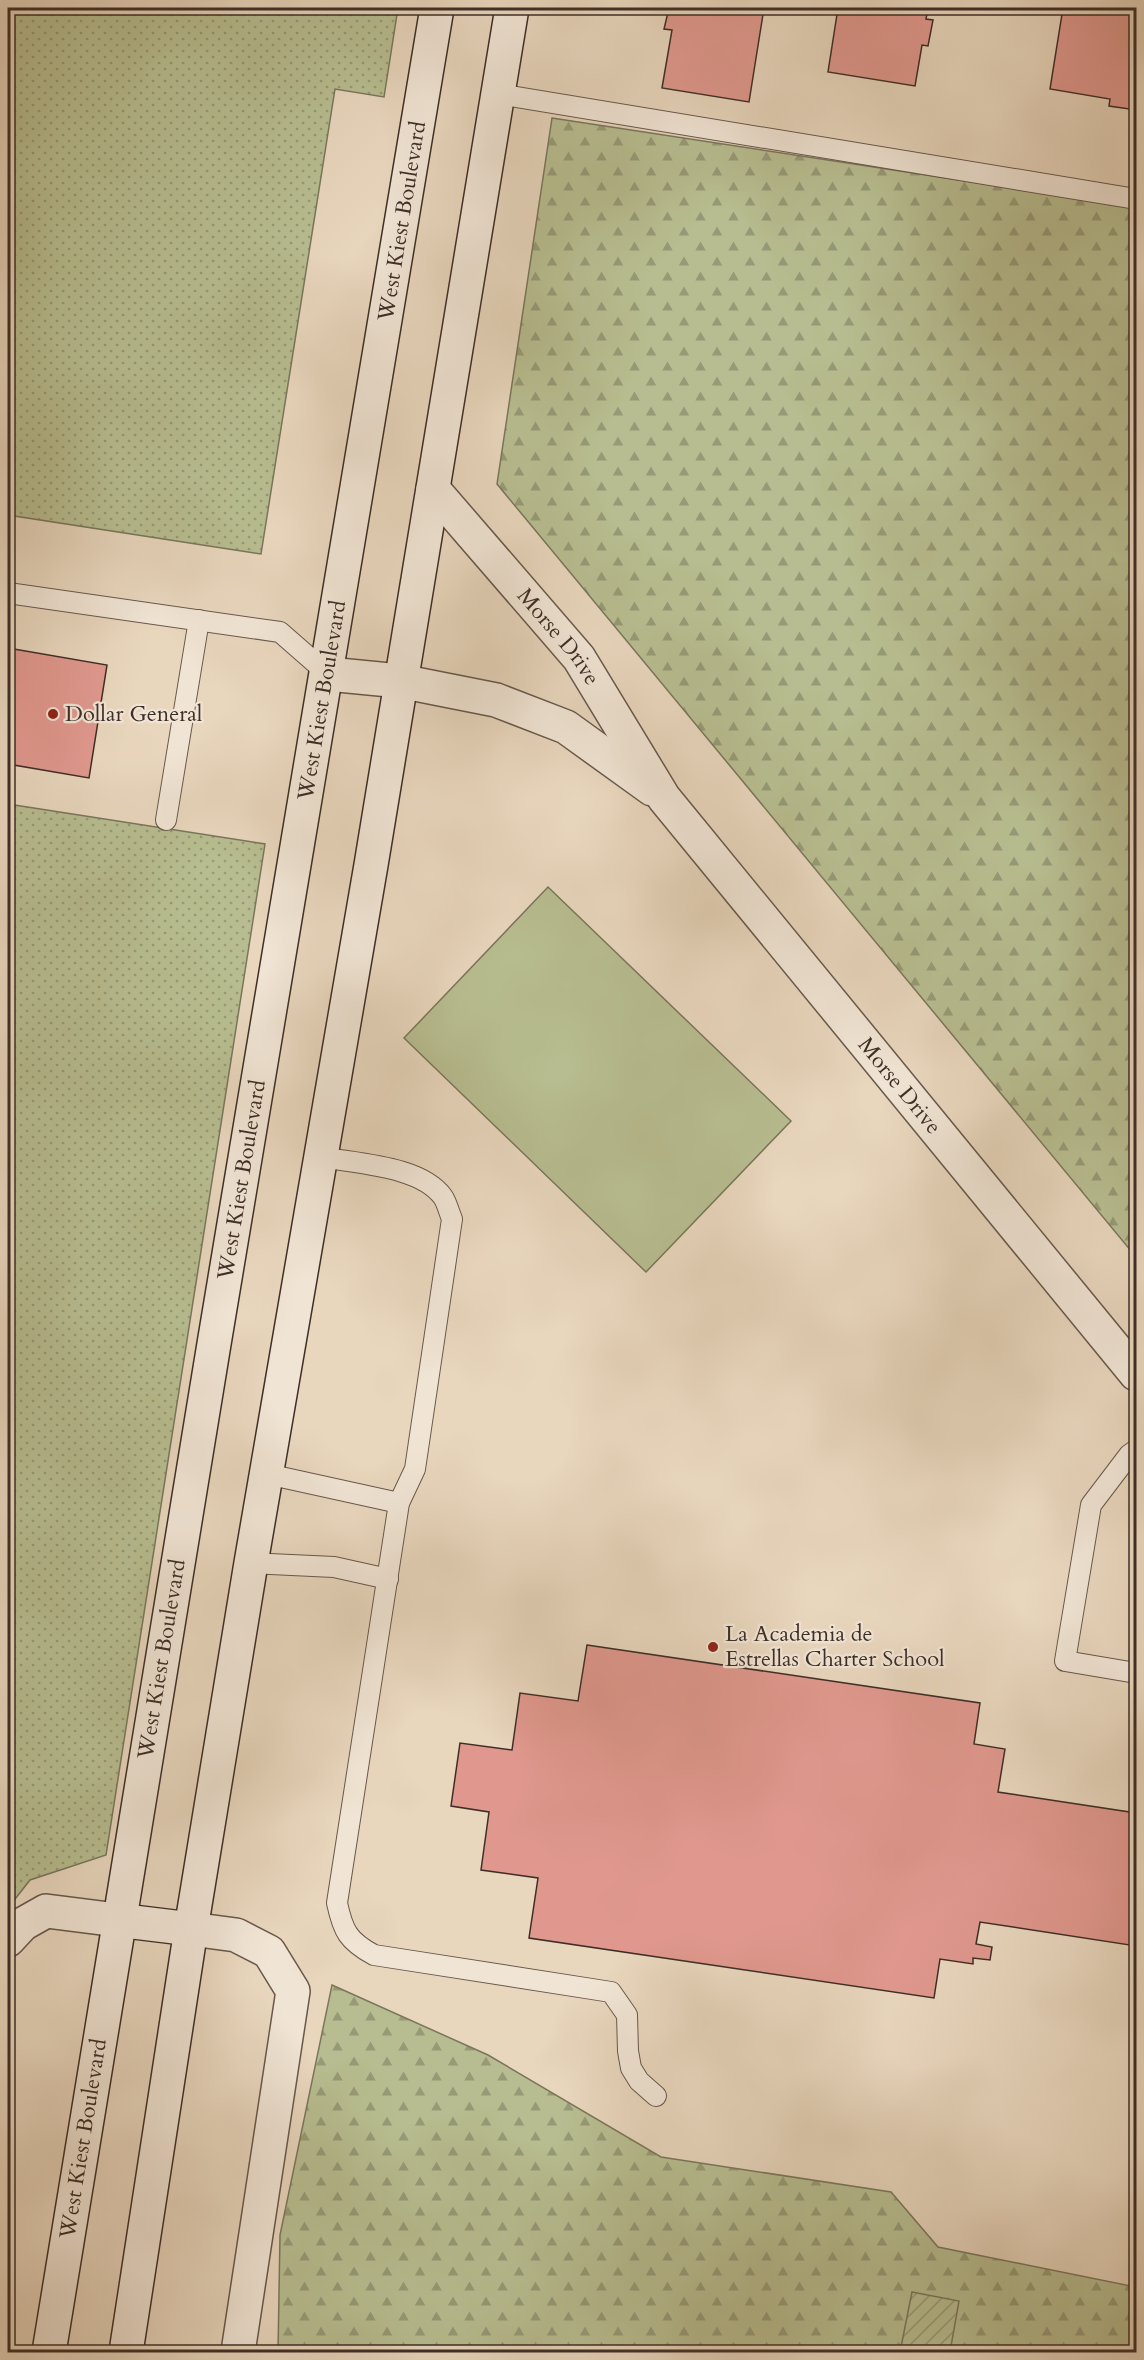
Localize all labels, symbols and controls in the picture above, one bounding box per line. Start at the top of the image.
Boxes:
street label: West Kiest Boulevard [370,118,433,324]
street label: Morse Drive [510,582,607,691]
street label: West Kiest Boulevard [290,598,354,804]
place label: Dollar General [65,699,203,729]
marker: Dollar General [46,707,60,721]
street label: Morse Drive [851,1031,948,1140]
street label: West Kiest Boulevard [210,1077,273,1283]
street label: West Kiest Boulevard [130,1557,193,1762]
place label: La Academia de Estrellas Charter School [725,1619,945,1674]
marker: La Academia de Estrellas Charter School [706,1640,720,1654]
street label: West Kiest Boulevard [52,2036,114,2242]

